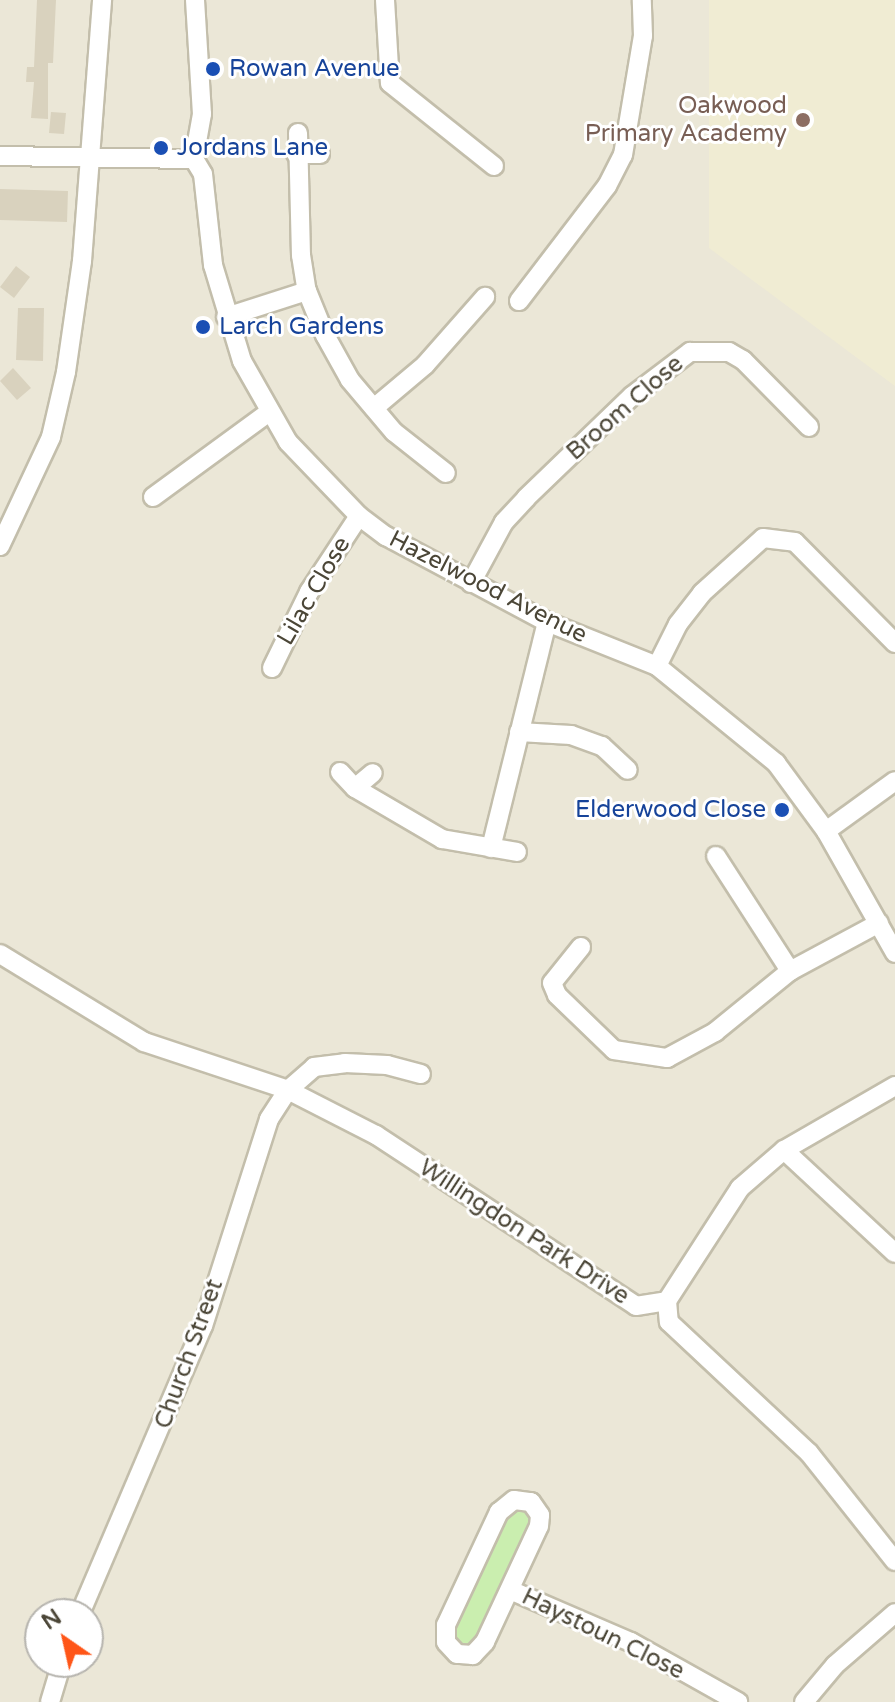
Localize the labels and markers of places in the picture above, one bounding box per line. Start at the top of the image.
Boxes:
place label: Rowan Avenue [229,55,400,83]
marker: Rowan Avenue [204,60,222,78]
place label: Oakwood Primary Academy [585,92,787,148]
marker: Oakwood Primary Academy [794,111,812,129]
place label: Jordans Lane [177,134,328,162]
marker: Jordans Lane [152,139,170,157]
place label: Larch Gardens [219,313,384,341]
marker: Larch Gardens [194,318,212,336]
place label: Elderwood Close [575,796,766,824]
marker: Elderwood Close [773,801,791,819]

